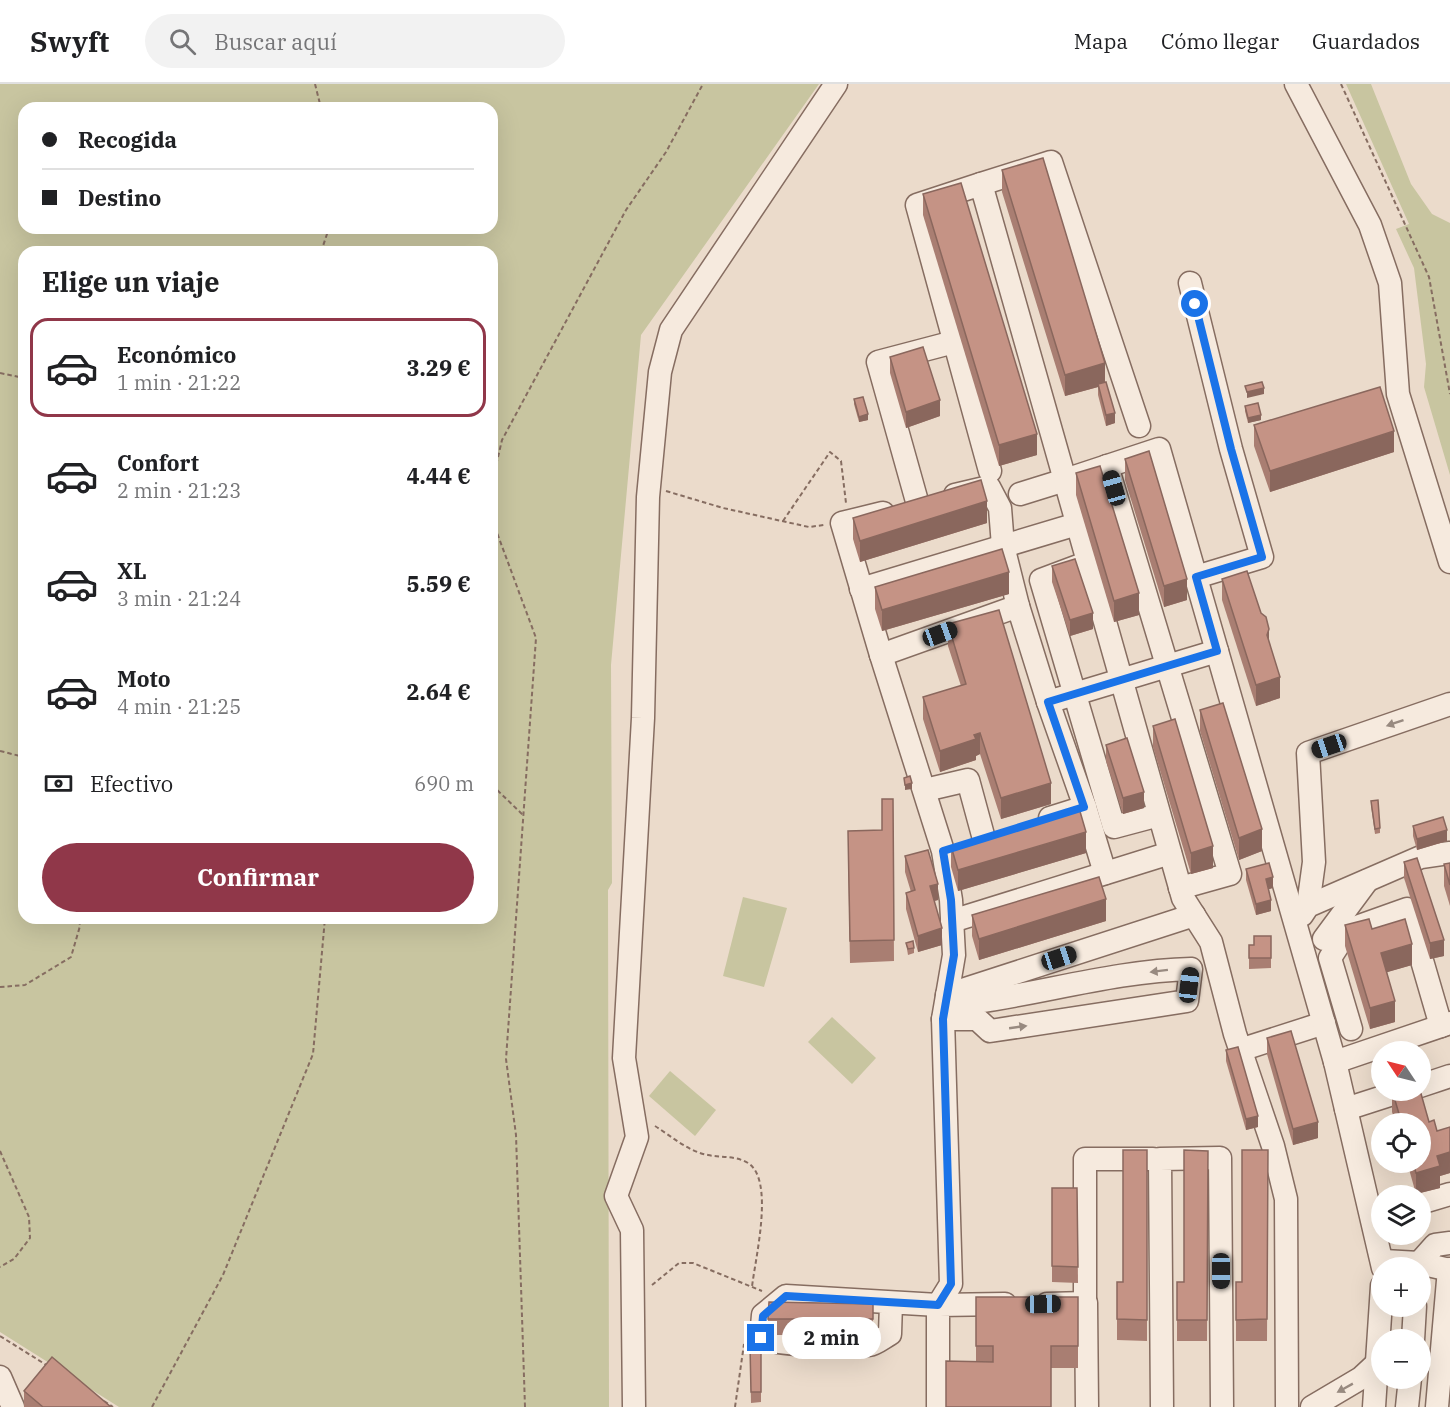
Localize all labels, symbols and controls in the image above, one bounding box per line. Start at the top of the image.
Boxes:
search box [145,14,565,68]
text: Swyft [30,23,109,60]
icon: search [166,25,199,58]
text: Buscar aquí [214,27,337,56]
text: Mapa [1074,27,1128,55]
text: Cómo llegar [1161,27,1279,55]
text: Guardados [1312,27,1420,55]
text: Recogida [78,125,177,154]
text: Destino [78,183,161,212]
text: Elige un viaje [42,264,220,299]
route start [1181,290,1208,317]
text: Económico [117,340,236,369]
icon: car [45,341,99,395]
text: 3.29 € [406,353,471,382]
text: 1 min · 21:22 [117,369,241,396]
text: Confort [117,448,199,477]
icon: car [45,449,99,503]
text: 4.44 € [406,461,471,490]
car [1100,468,1128,508]
text: 2 min · 21:23 [117,477,241,504]
text: XL [117,556,147,585]
icon: car [45,557,99,611]
text: 5.59 € [406,569,471,598]
text: 3 min · 21:24 [117,585,241,612]
car [920,619,960,649]
text: Moto [117,664,171,693]
icon: car [45,665,99,719]
text: 2.64 € [406,677,471,706]
text: 4 min · 21:25 [117,693,241,720]
one-way arrow [1386,718,1404,728]
car [1309,732,1349,760]
icon: cash [42,767,75,800]
text: Efectivo [90,769,173,798]
text: 690 m [414,770,474,797]
button: Confirmar [42,843,474,912]
car [1039,944,1079,972]
one-way arrow [1149,966,1168,975]
car [1178,966,1200,1004]
one-way arrow [1008,1022,1027,1031]
north arrow [1371,1041,1431,1101]
map controls [1371,1041,1431,1389]
button: locate [1371,1113,1431,1173]
button: layers [1371,1185,1431,1245]
car [1212,1253,1230,1289]
button: + [1371,1257,1431,1317]
car [1025,1295,1061,1313]
callout: 2 min [782,1317,881,1359]
route end [747,1324,774,1351]
text: 2 min [804,1324,860,1351]
button: − [1371,1329,1431,1389]
one-way arrow [1336,1382,1353,1392]

